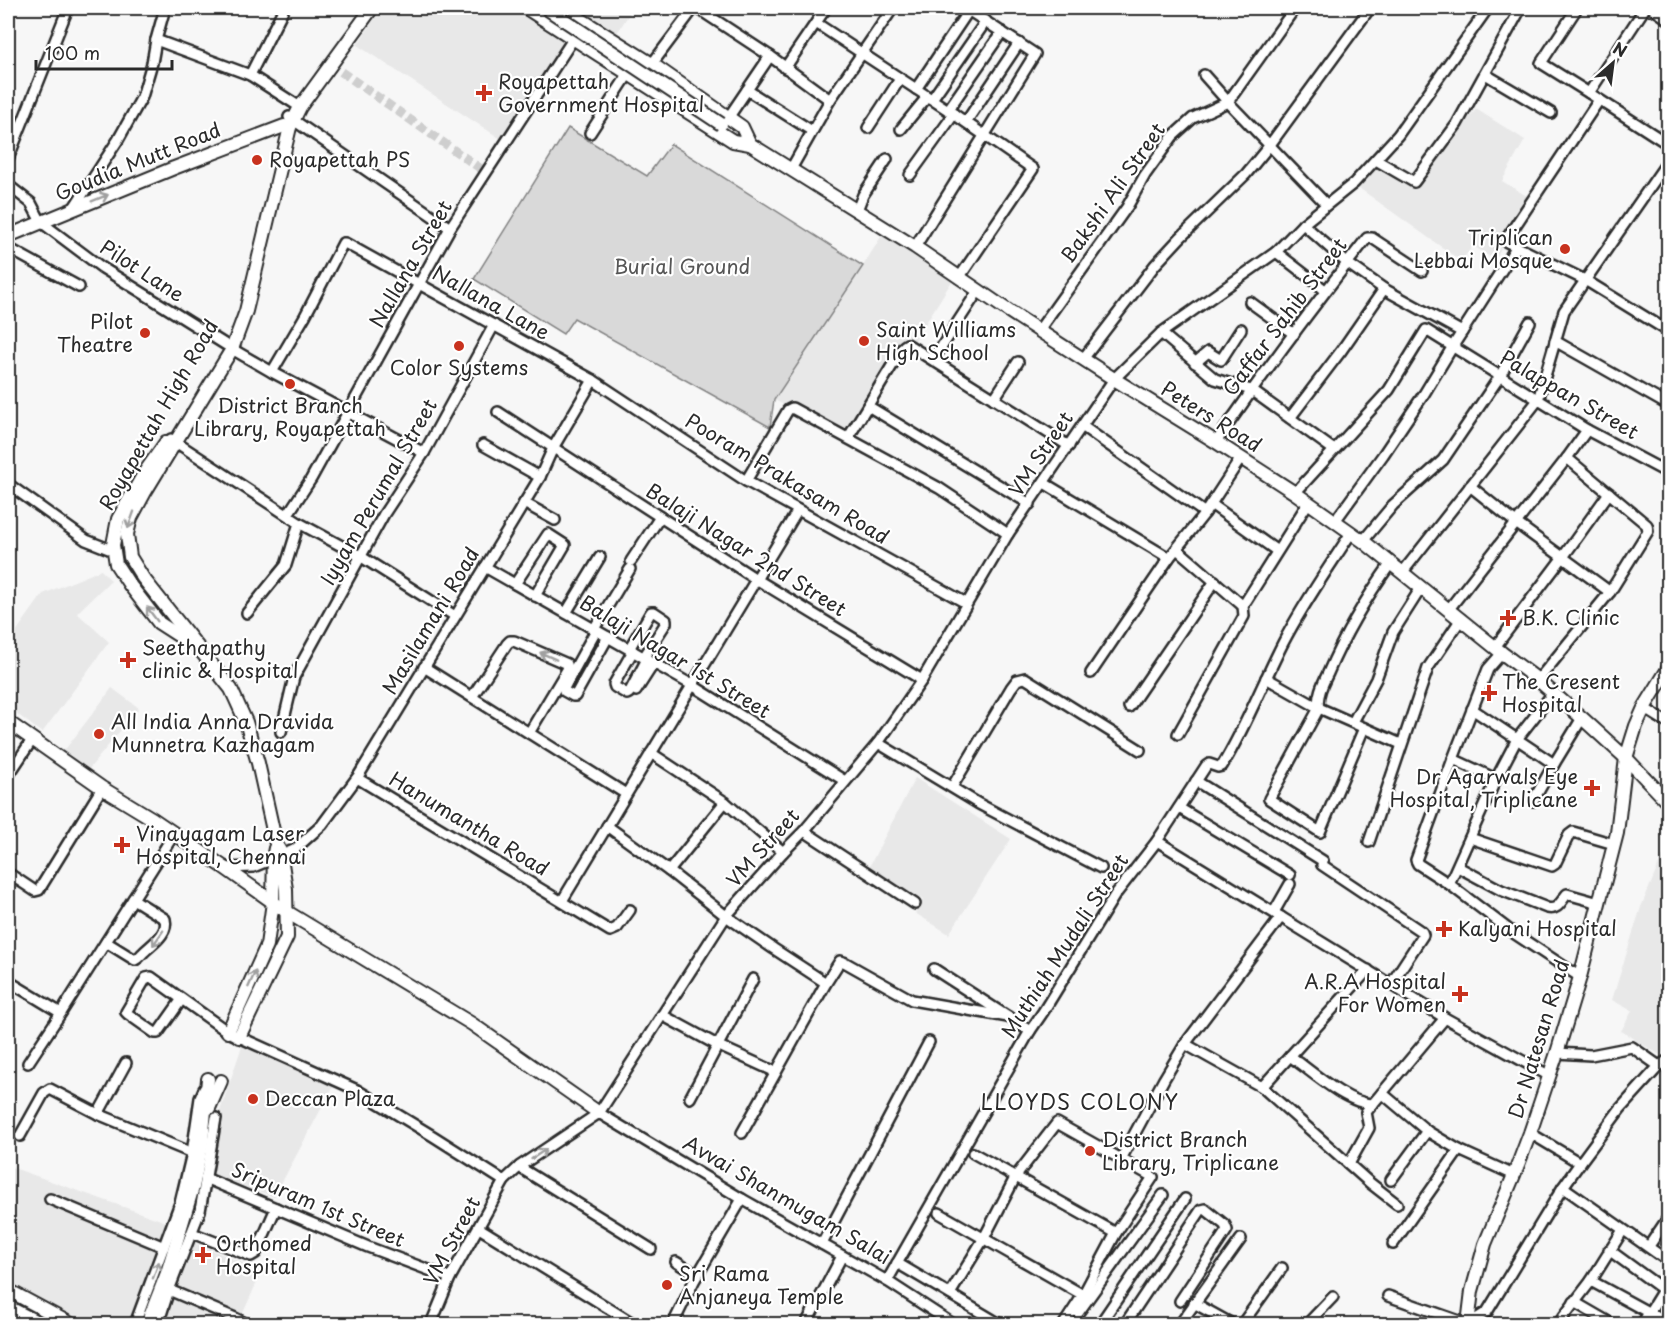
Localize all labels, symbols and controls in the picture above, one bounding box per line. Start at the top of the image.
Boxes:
scale bar [36,33,172,71]
north arrow [1583,33,1643,93]
text: N [1609,35,1632,62]
text: 100 m [45,39,100,66]
place label: Royapettah Government Hospital [498,66,704,119]
marker: Royapettah Government Hospital [475,84,493,102]
street label: Goudia Mutt Road [50,114,225,208]
street label: Bakshi Ali Street [1053,116,1172,269]
place label: Royapettah PS [269,144,411,174]
marker: Royapettah PS [250,153,264,167]
one-way arrow [90,192,109,203]
street label: Nallana Street [361,194,459,333]
place label: Triplican Lebbai Mosque [1414,222,1553,275]
street label: Gaffar Sahib Street [1215,231,1354,402]
street label: Pilot Lane [94,232,191,309]
marker: Triplican Lebbai Mosque [1558,242,1572,256]
park label: Burial Ground [614,251,750,281]
street label: Nallana Lane [427,257,556,347]
place label: Pilot Theatre [57,306,133,359]
street label: Royapettah High Road [91,313,225,516]
place label: Saint Williams High School [876,314,1016,367]
marker: Pilot Theatre [138,326,152,340]
marker: Saint Williams High School [857,334,871,348]
marker: Color Systems [452,339,466,353]
street label: Palappan Street [1494,342,1645,446]
place label: Color Systems [390,352,528,382]
street label: Peters Road [1155,373,1268,459]
marker: District Branch Library, Royapettah [283,377,297,391]
place label: District Branch Library, Royapettah [194,390,386,443]
street label: Iyyam Perumal Street [312,393,444,590]
street label: Pooram Prakasam Road [680,405,895,551]
street label: VM Street [1001,405,1080,502]
street label: Balaji Nagar 2nd Street [641,475,853,623]
one-way arrow [125,510,136,529]
street label: Masilamani Road [374,541,486,700]
street label: Balaji Nagar 1st Street [574,587,777,725]
place label: B.K. Clinic [1522,602,1619,632]
one-way arrow [145,607,158,623]
marker: B.K. Clinic [1499,609,1517,627]
place label: Seethapathy clinic & Hospital [142,632,299,685]
one-way arrow [539,650,557,661]
marker: Seethapathy clinic & Hospital [119,651,137,669]
place label: The Cresent Hospital [1502,666,1620,719]
marker: The Cresent Hospital [1480,684,1498,702]
place label: All India Anna Dravida Munnetra Kazhagam [111,706,334,759]
marker: All India Anna Dravida Munnetra Kazhagam [92,727,106,741]
place label: Dr Agarwals Eye Hospital, Triplicane [1390,761,1578,814]
street label: Hanumantha Road [384,764,555,883]
marker: Dr Agarwals Eye Hospital, Triplicane [1583,779,1601,797]
street label: VM Street [719,801,806,893]
place label: Vinayagam Laser Hospital, Chennai [136,818,306,871]
marker: Vinayagam Laser Hospital, Chennai [113,836,131,854]
street label: Muthiah Mudali Street [993,847,1135,1044]
place label: Kalyani Hospital [1458,913,1617,943]
marker: Kalyani Hospital [1435,920,1453,938]
one-way arrow [152,929,164,945]
street label: Dr Natesan Road [1500,956,1576,1122]
place label: A.R.A Hospital For Women [1304,966,1446,1019]
one-way arrow [246,970,258,988]
marker: A.R.A Hospital For Women [1451,985,1469,1003]
place label: Deccan Plaza [265,1083,396,1113]
district label: LLOYDS COLONY [980,1085,1180,1117]
marker: Deccan Plaza [246,1092,260,1106]
place label: District Branch Library, Triplicane [1102,1124,1279,1177]
street label: Avvai Shanmugam Salai [678,1127,897,1271]
marker: District Branch Library, Triplicane [1083,1144,1097,1158]
one-way arrow [530,1148,546,1160]
street label: Sripuram 1st Street [227,1154,410,1254]
street label: VM Street [415,1191,487,1290]
place label: Orthomed Hospital [216,1228,312,1281]
marker: Orthomed Hospital [194,1246,212,1264]
place label: Sri Rama Anjaneya Temple [679,1258,844,1311]
one-way arrow [151,1261,162,1279]
marker: Sri Rama Anjaneya Temple [660,1278,674,1292]

